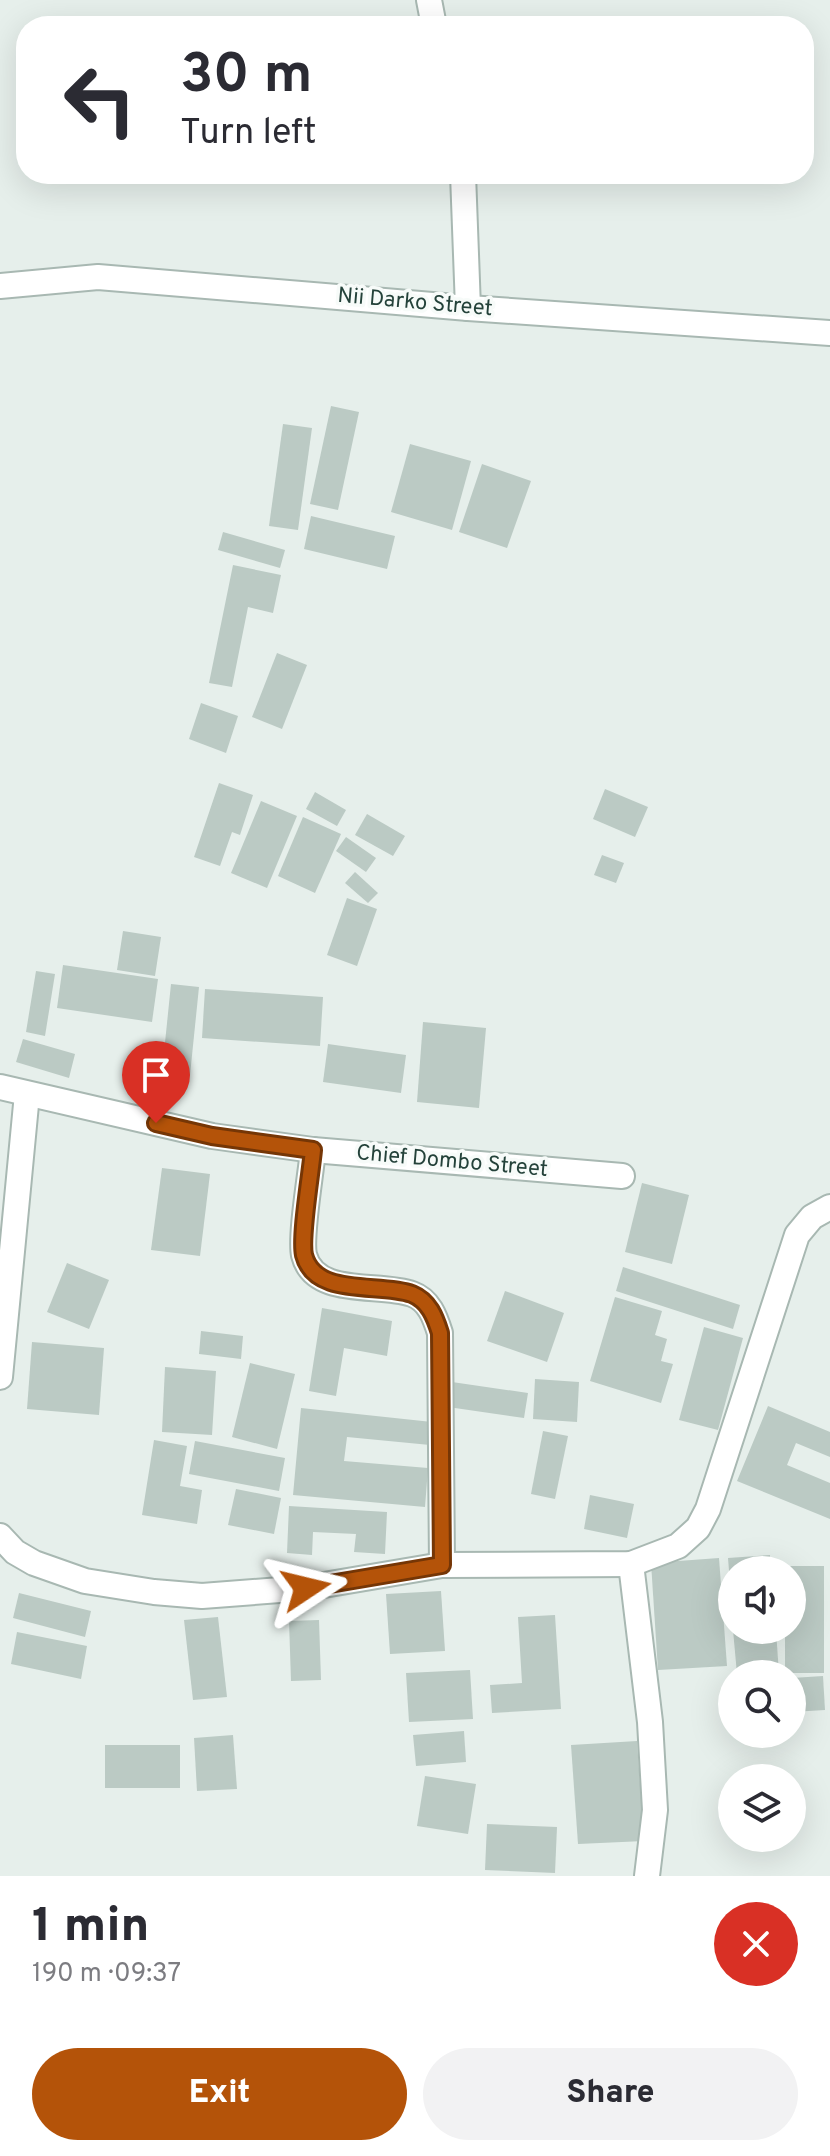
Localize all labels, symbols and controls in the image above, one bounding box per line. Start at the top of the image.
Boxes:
text: 30 m [180,42,313,112]
icon: left [48,48,152,152]
text: Turn left [180,111,317,157]
street label: Nii Darko Street [336,283,494,323]
pin [122,1041,190,1123]
icon: arrive [134,1053,178,1097]
street label: Chief Dombo Street [355,1140,549,1184]
position arrow [264,1546,348,1630]
map controls [718,1556,806,1852]
button: sound [718,1556,806,1644]
button: search [718,1660,806,1748]
button: layers [718,1764,806,1852]
text: 1 min [32,1898,149,1958]
button: close [714,1902,798,1986]
text: 190 m · 09:37 [32,1958,181,1991]
button: Exit [32,2048,407,2140]
button: Share [423,2048,798,2140]

